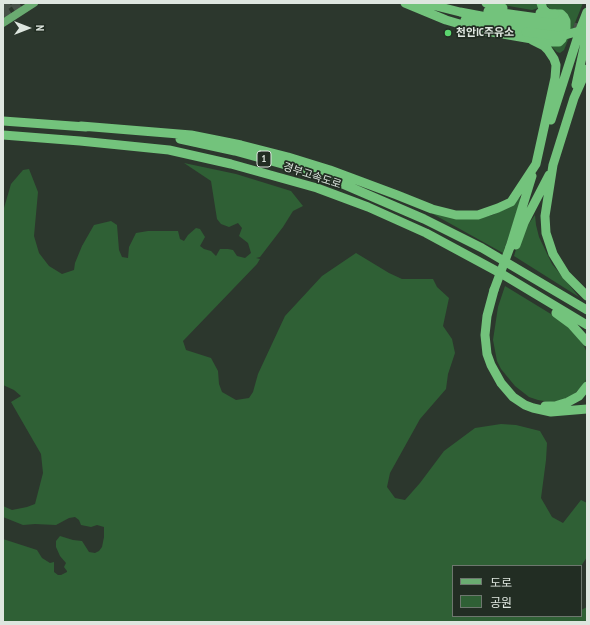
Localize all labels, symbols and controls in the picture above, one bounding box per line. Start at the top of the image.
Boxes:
north arrow [8,8,48,48]
text: N [33,25,47,31]
place label: 천안IC주유소 [456,26,514,40]
marker: 천안IC주유소 [443,28,453,38]
road number: 1 [257,151,271,167]
street label: 경부고속도로 [281,160,343,192]
legend [452,565,582,617]
text: 도로 [490,575,512,590]
text: 공원 [490,595,512,610]

